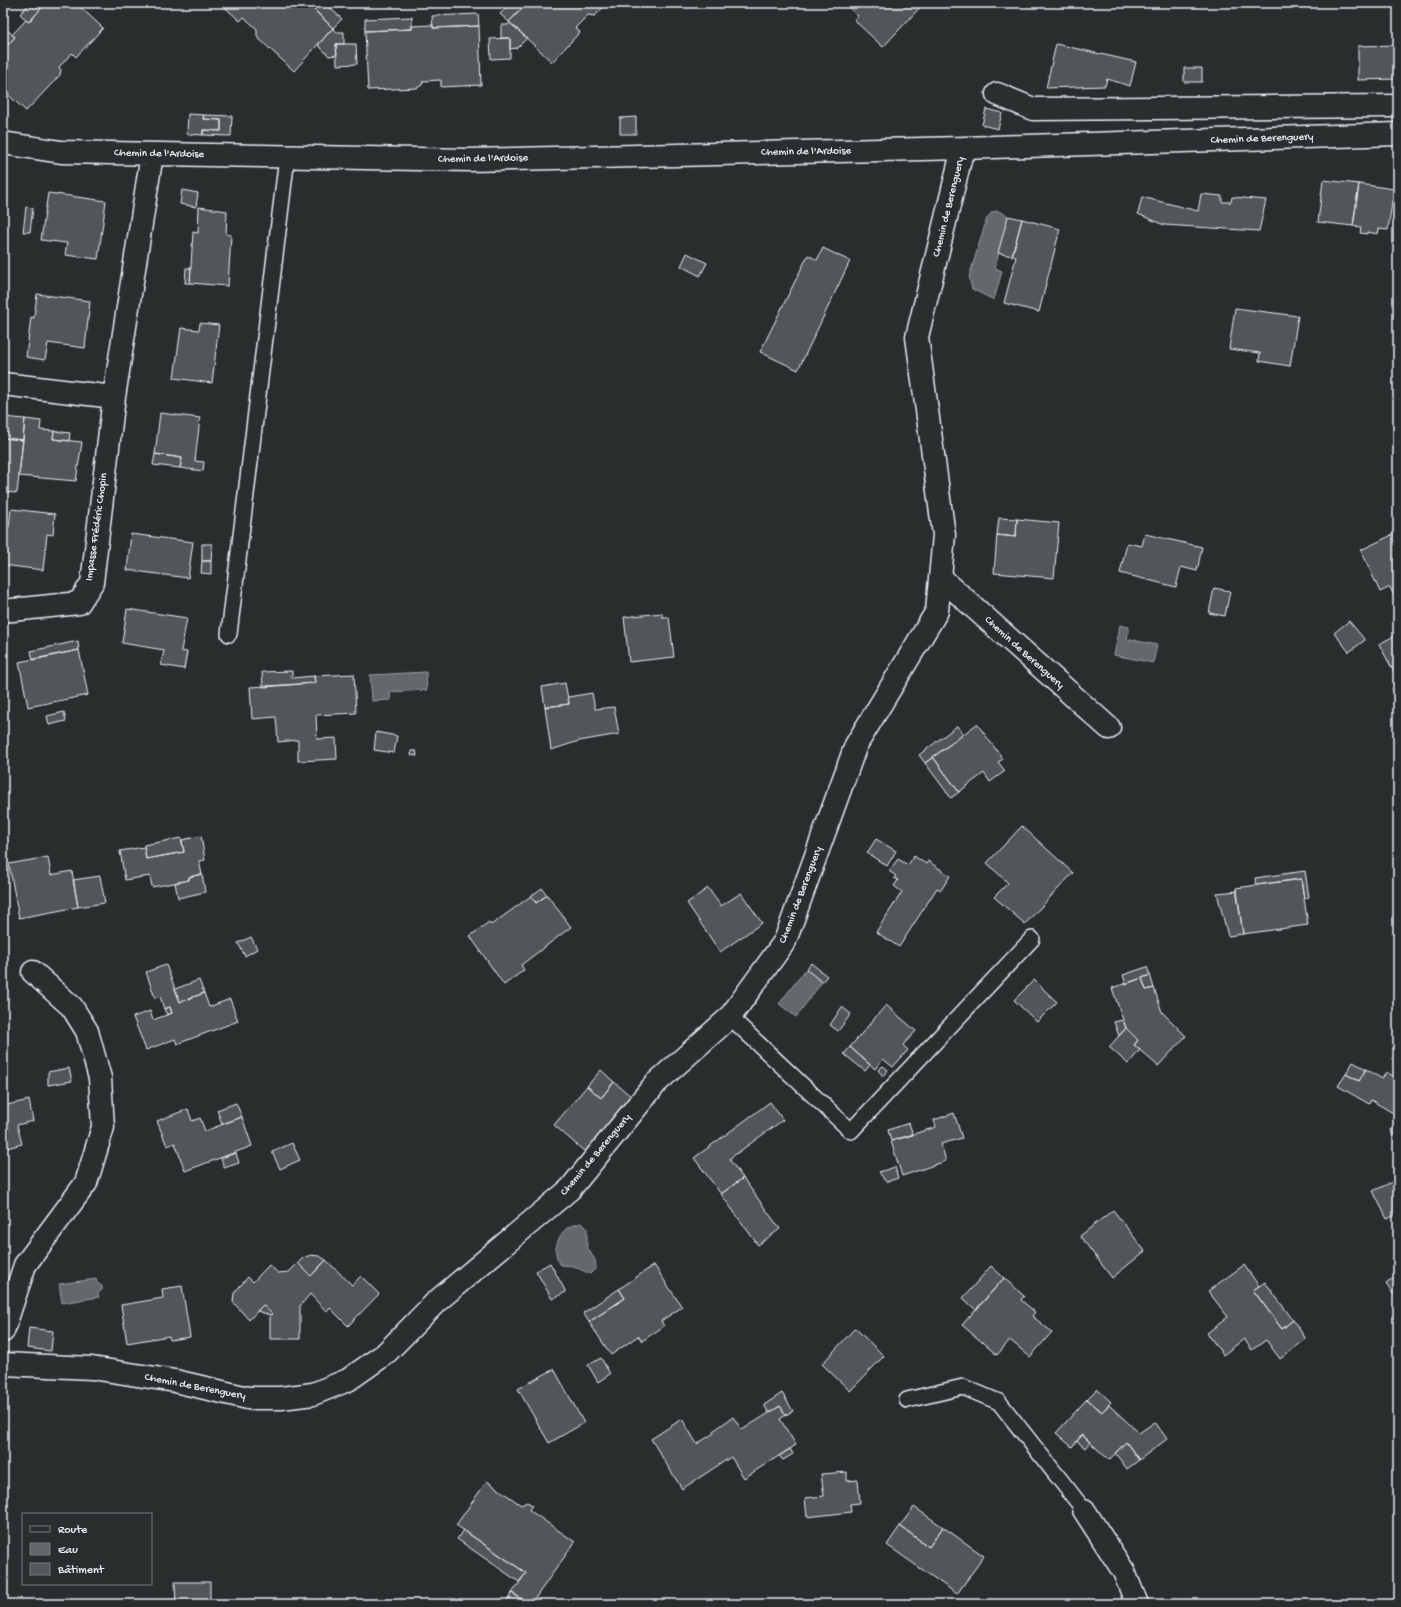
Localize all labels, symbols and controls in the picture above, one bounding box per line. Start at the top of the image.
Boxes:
street label: Chemin de Berenguery [1210,131,1314,147]
street label: Chemin de l'Ardoise [761,145,851,159]
street label: Chemin de l'Ardoise [114,147,204,161]
street label: Chemin de l'Ardoise [438,152,528,166]
street label: Chemin de Berenguery [931,155,967,258]
street label: Impasse Frédéric Chopin [83,471,111,582]
street label: Chemin de Berenguery [982,614,1067,692]
street label: Chemin de Berenguery [777,844,825,945]
street label: Chemin de Berenguery [558,1111,634,1198]
street label: Chemin de Berenguery [143,1371,247,1403]
legend [22,1513,152,1585]
text: Route [58,1524,88,1538]
text: Eau [58,1544,78,1558]
text: Bâtiment [57,1564,105,1578]

